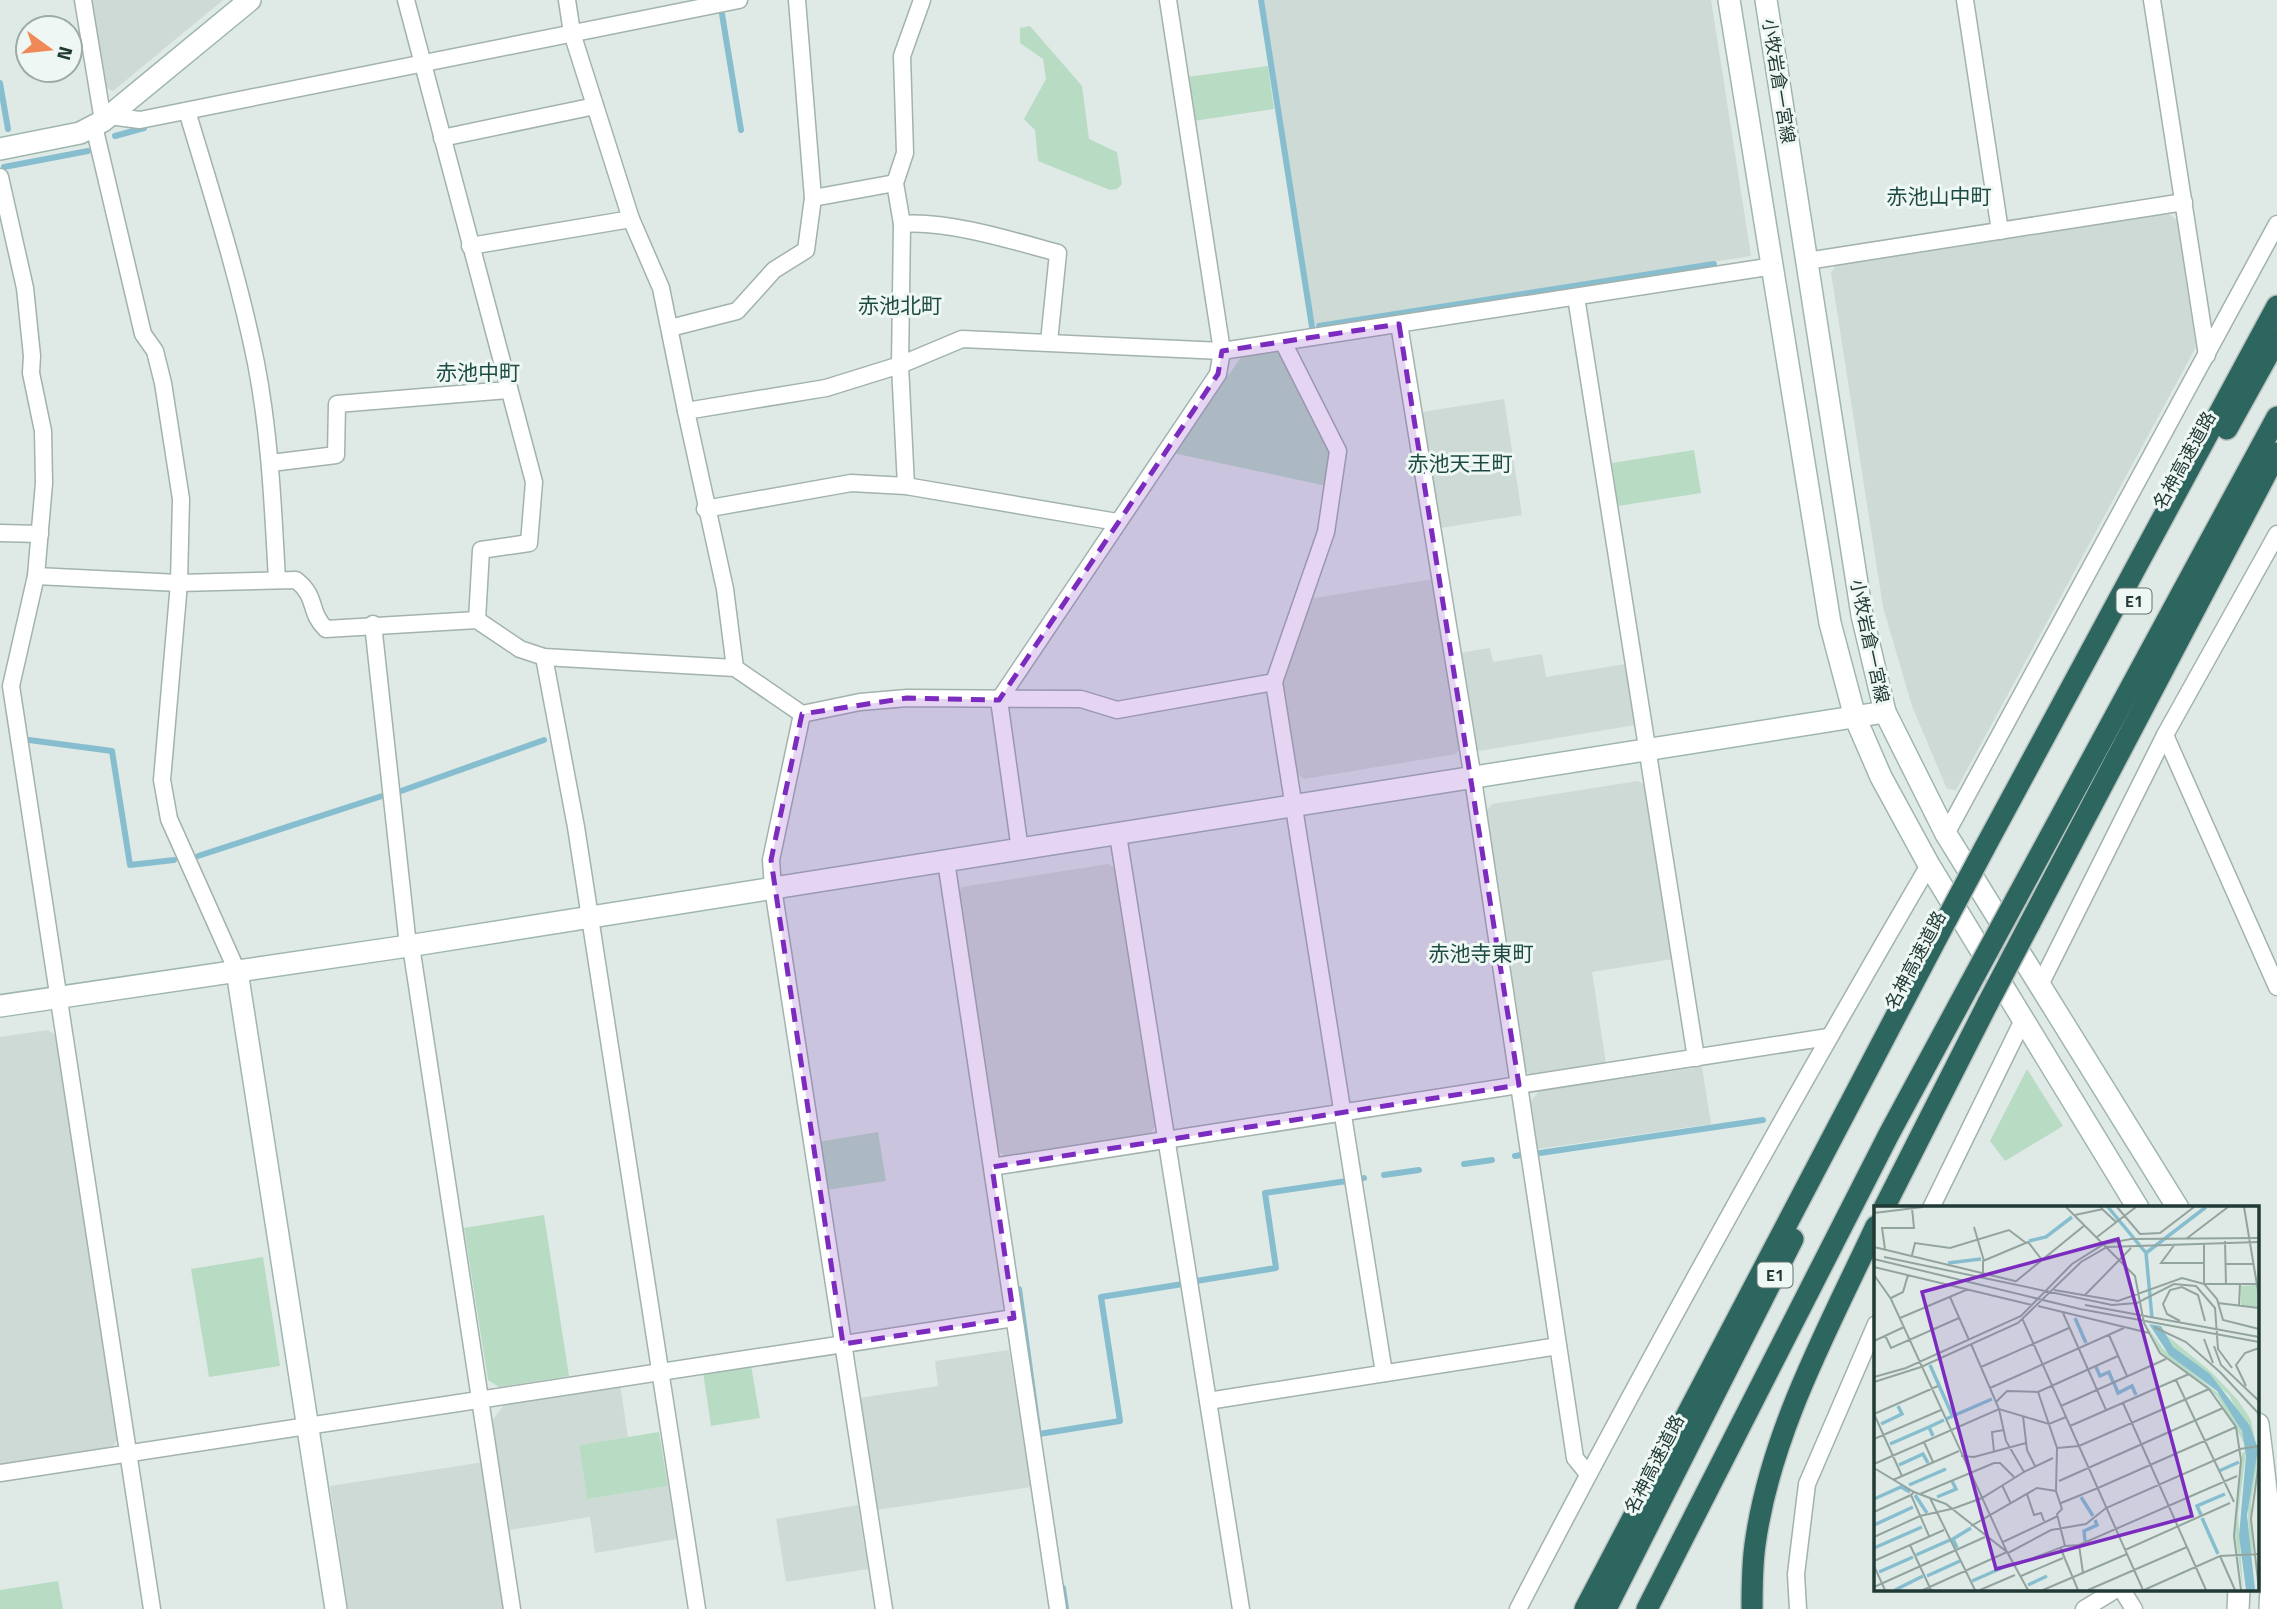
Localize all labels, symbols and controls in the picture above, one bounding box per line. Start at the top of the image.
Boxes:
north arrow [14,14,84,84]
street label: 小牧岩倉一宮線 [1756,17,1802,145]
text: N [50,43,82,64]
district label: 赤池山中町 [1887,180,1992,212]
district label: 赤池北町 [858,289,942,321]
district label: 赤池中町 [436,356,520,388]
street label: 名神高速道路 [2146,406,2222,514]
district label: 赤池天王町 [1408,447,1513,479]
street label: 小牧岩倉一宮線 [1844,577,1896,705]
road number: E1 [2116,588,2152,614]
street label: 名神高速道路 [1878,906,1952,1014]
district label: 赤池寺東町 [1429,937,1534,969]
inset map [1874,1206,2260,1592]
road number: E1 [1758,1262,1792,1288]
street label: 名神高速道路 [1617,1410,1691,1518]

